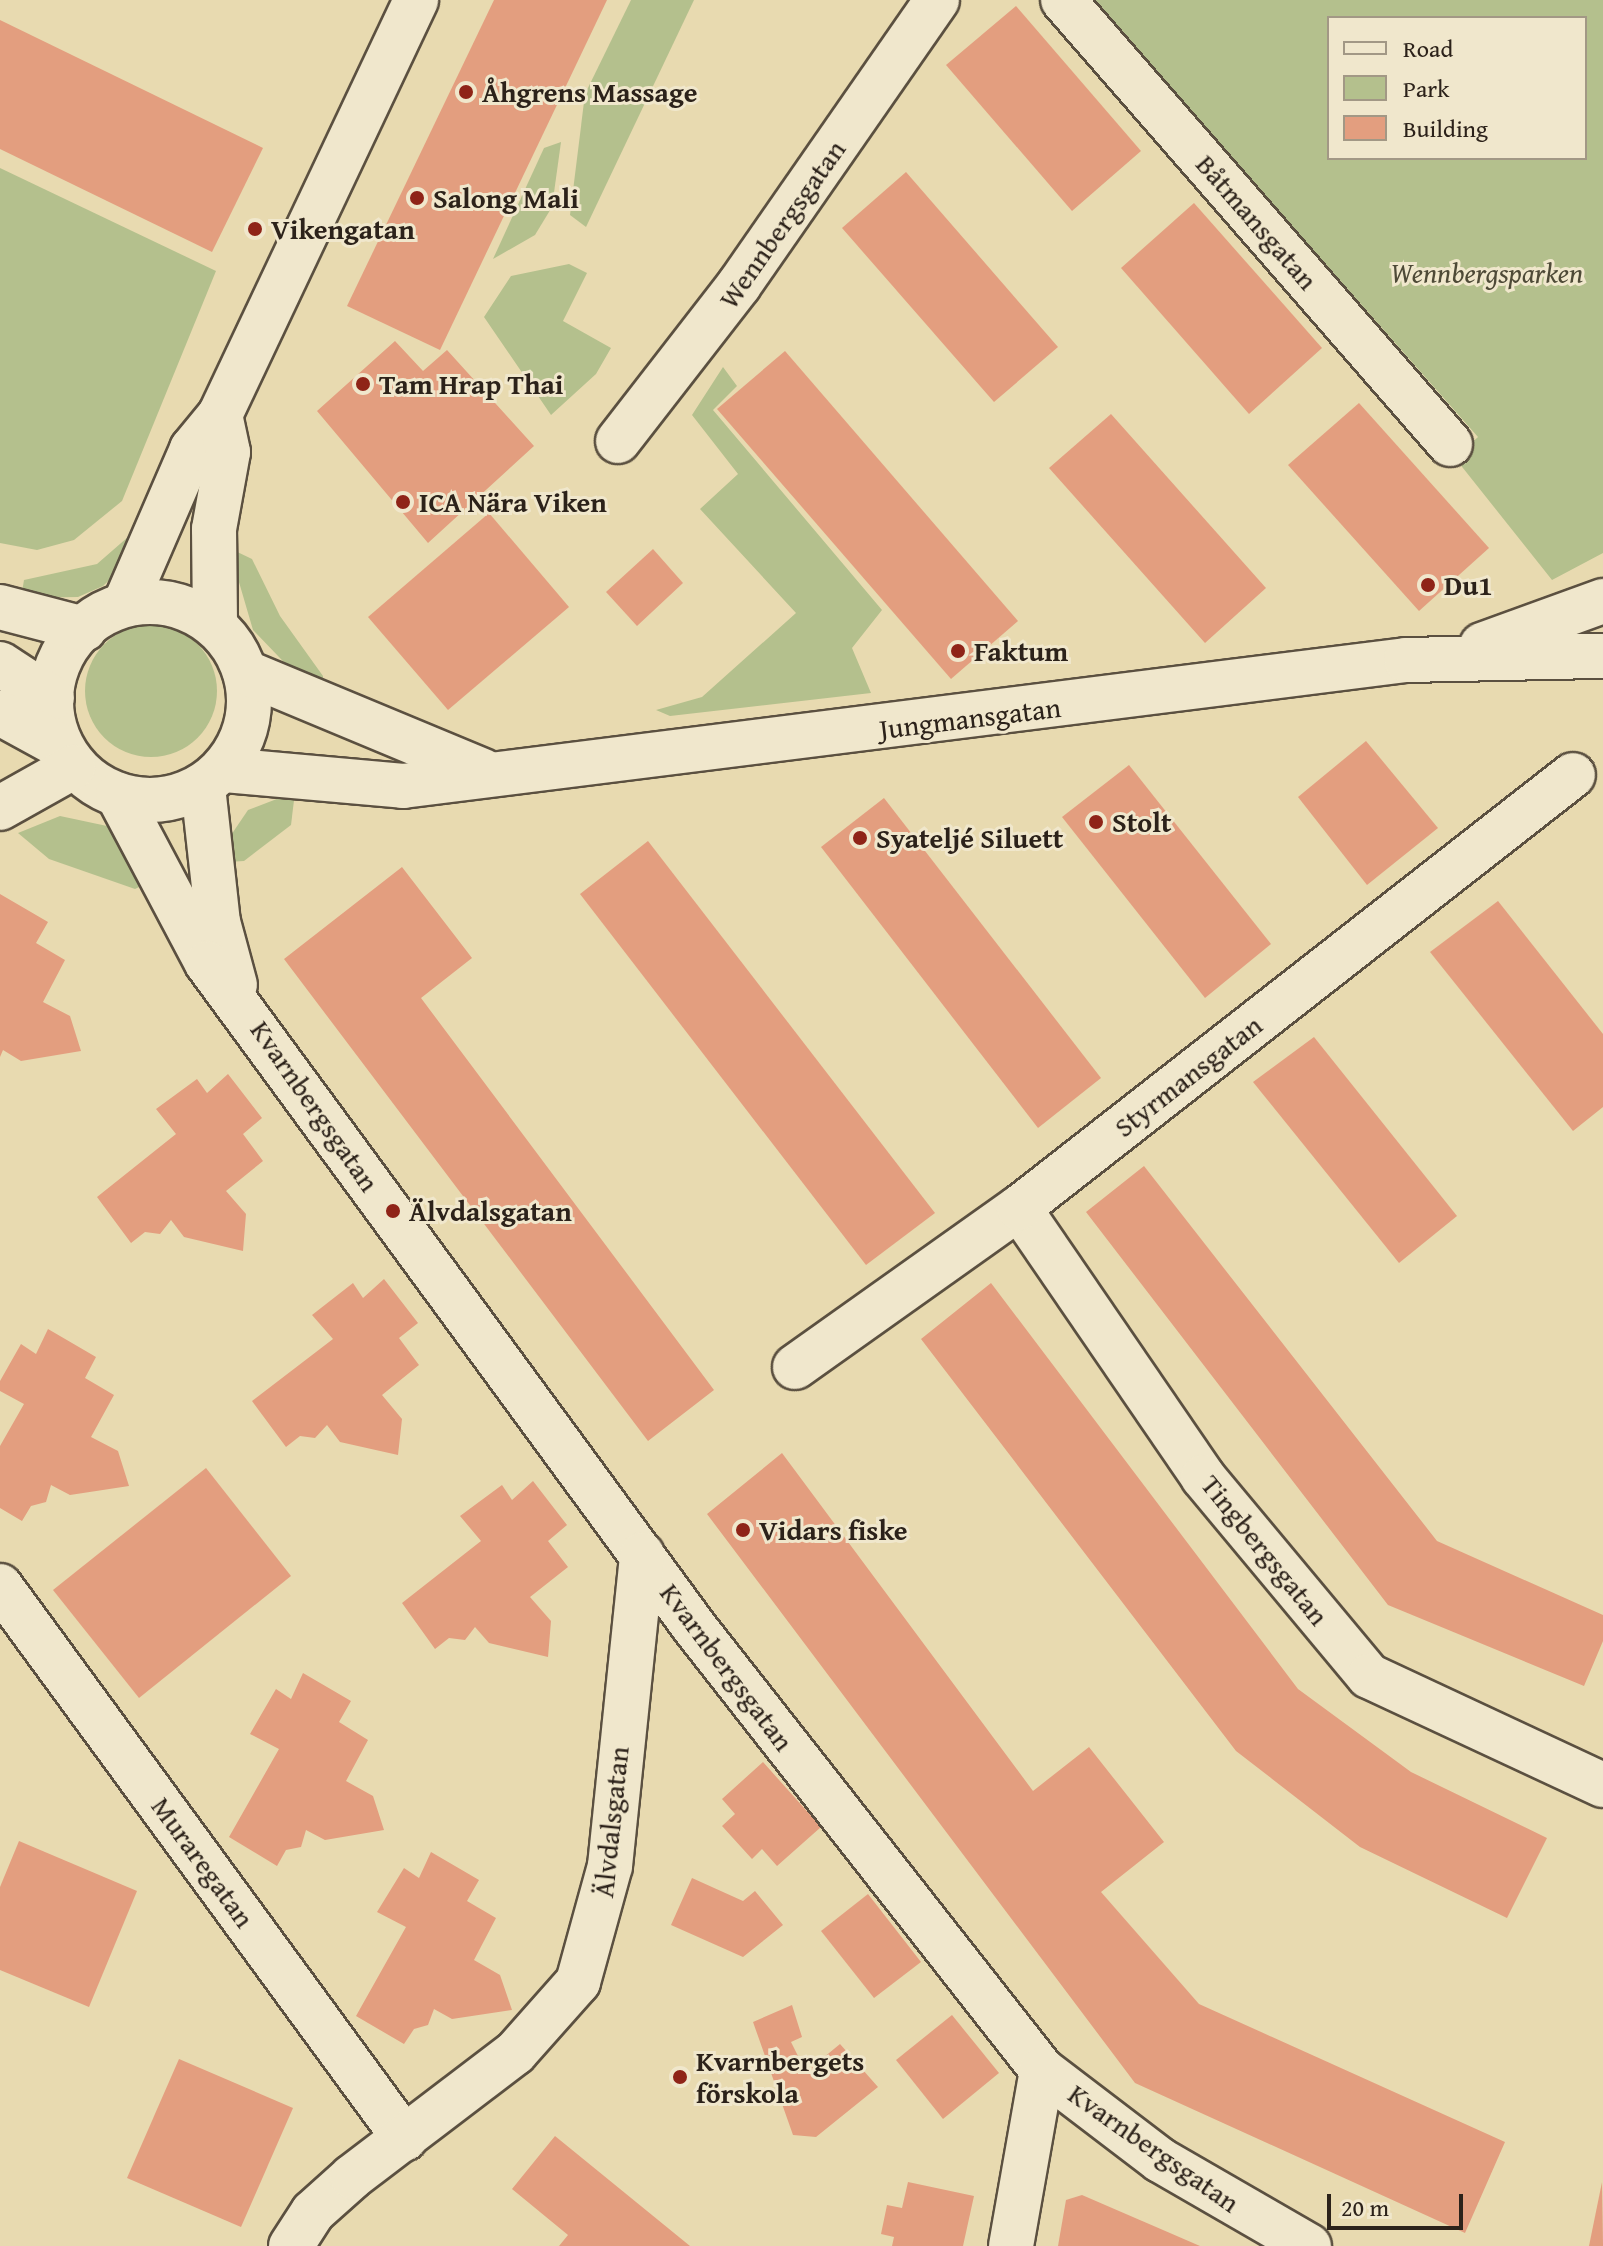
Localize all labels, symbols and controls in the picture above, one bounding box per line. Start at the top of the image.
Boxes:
legend [1327,16,1587,160]
text: Road [1403,31,1453,66]
text: Park [1403,71,1449,106]
place label: Åhgrens Massage [482,75,697,109]
marker: Åhgrens Massage [457,83,475,101]
text: Building [1403,111,1488,146]
street label: Wennbergsgatan [712,133,852,315]
street label: Båtmansgatan [1189,148,1325,296]
place label: Salong Mali [433,181,579,215]
marker: Salong Mali [408,189,426,207]
place label: Vikengatan [271,212,415,246]
marker: Vikengatan [246,220,264,238]
park label: Wennbergsparken [1391,256,1583,290]
place label: Tam Hrap Thai [379,367,563,401]
marker: Tam Hrap Thai [354,375,372,393]
place label: ICA Nära Viken [419,485,607,519]
marker: ICA Nära Viken [394,493,412,511]
place label: Du1 [1444,568,1493,602]
marker: Du1 [1419,576,1437,594]
place label: Faktum [974,634,1068,668]
marker: Faktum [949,642,967,660]
street label: Jungmansgatan [877,690,1063,746]
place label: Stolt [1112,805,1171,839]
marker: Stolt [1087,813,1105,831]
place label: Syateljé Siluett [876,821,1063,855]
marker: Syateljé Siluett [851,829,869,847]
street label: Styrmansgatan [1108,1008,1268,1144]
street label: Kvarnbergsgatan [244,1014,386,1198]
place label: Älvdalsgatan [409,1194,572,1228]
marker: Älvdalsgatan [384,1202,402,1220]
street label: Tingbergsgatan [1194,1468,1336,1632]
place label: Vidars fiske [759,1513,908,1547]
marker: Vidars fiske [734,1521,752,1539]
street label: Kvarnbergsgatan [653,1577,801,1757]
street label: Älvdalsgatan [586,1745,636,1899]
street label: Muraregatan [144,1790,262,1934]
place label: Kvarnbergets förskola [696,2044,864,2110]
marker: Kvarnbergets förskola [671,2068,689,2086]
street label: Kvarnbergsgatan [1062,2077,1246,2219]
scale bar [1331,2178,1467,2228]
text: 20 m [1341,2190,1389,2225]

